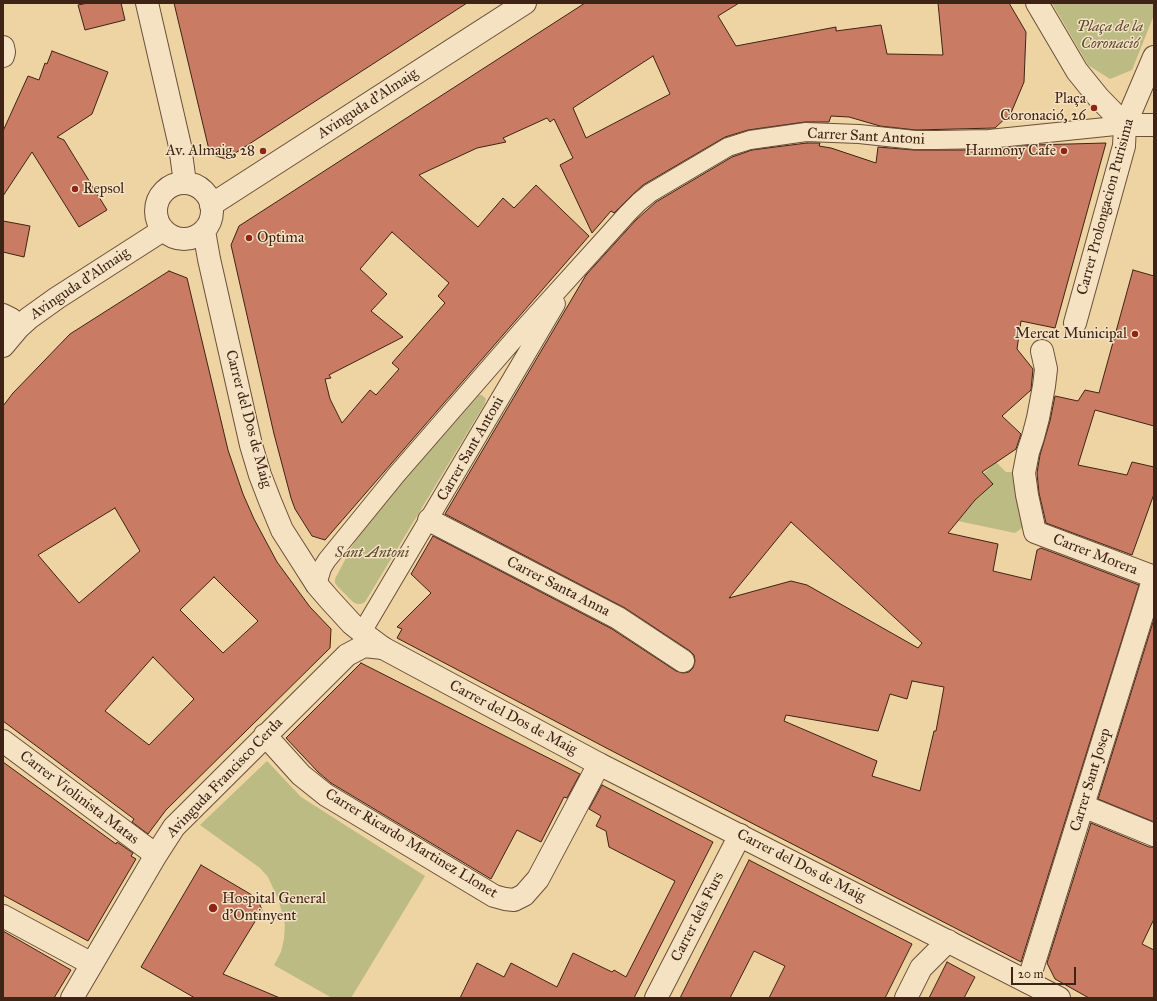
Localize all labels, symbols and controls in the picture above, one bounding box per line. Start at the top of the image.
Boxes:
park label: Plaça de la Coronació [1077,18,1143,53]
street label: Avinguda d'Almaig [314,65,422,143]
place label: Plaça Coronació, 26 [1000,90,1086,125]
marker: Plaça Coronació, 26 [1089,103,1099,113]
street label: Carrer Prolongacion Purisima [1074,117,1138,297]
street label: Carrer Sant Antoni [807,125,925,149]
place label: Av. Almaig, 28 [166,142,255,160]
place label: Harmony Cafe [965,142,1056,160]
marker: Av. Almaig, 28 [258,146,268,156]
marker: Harmony Cafe [1059,146,1069,156]
place label: Repsol [83,180,124,198]
marker: Repsol [70,184,80,194]
place label: Optima [257,229,304,247]
marker: Optima [244,233,254,243]
street label: Avinguda d'Almaig [27,244,133,324]
place label: Mercat Municipal [1015,325,1127,343]
marker: Mercat Municipal [1130,329,1140,339]
street label: Carrer del Dos de Maig [221,348,275,490]
street label: Carrer Sant Antoni [434,394,508,504]
street label: Carrer Morera [1050,531,1140,579]
park label: Sant Antoni [335,544,409,562]
street label: Carrer Santa Anna [503,553,613,621]
street label: Carrer del Dos de Maig [446,677,580,759]
street label: Avinguda Francisco Cerda [163,714,287,842]
street label: Carrer Sant Josep [1067,726,1115,834]
street label: Carrer Violinista Matas [16,747,142,849]
street label: Carrer Ricardo Martinez Llonet [322,785,500,903]
street label: Carrer del Dos de Maig [734,826,868,906]
street label: Carrer dels Furs [668,869,728,965]
place label: Hospital General d'Ontinyent [222,890,326,925]
marker: Hospital General d'Ontinyent [207,902,219,914]
scale bar [1013,959,1078,985]
text: 20 m [1018,967,1044,981]

